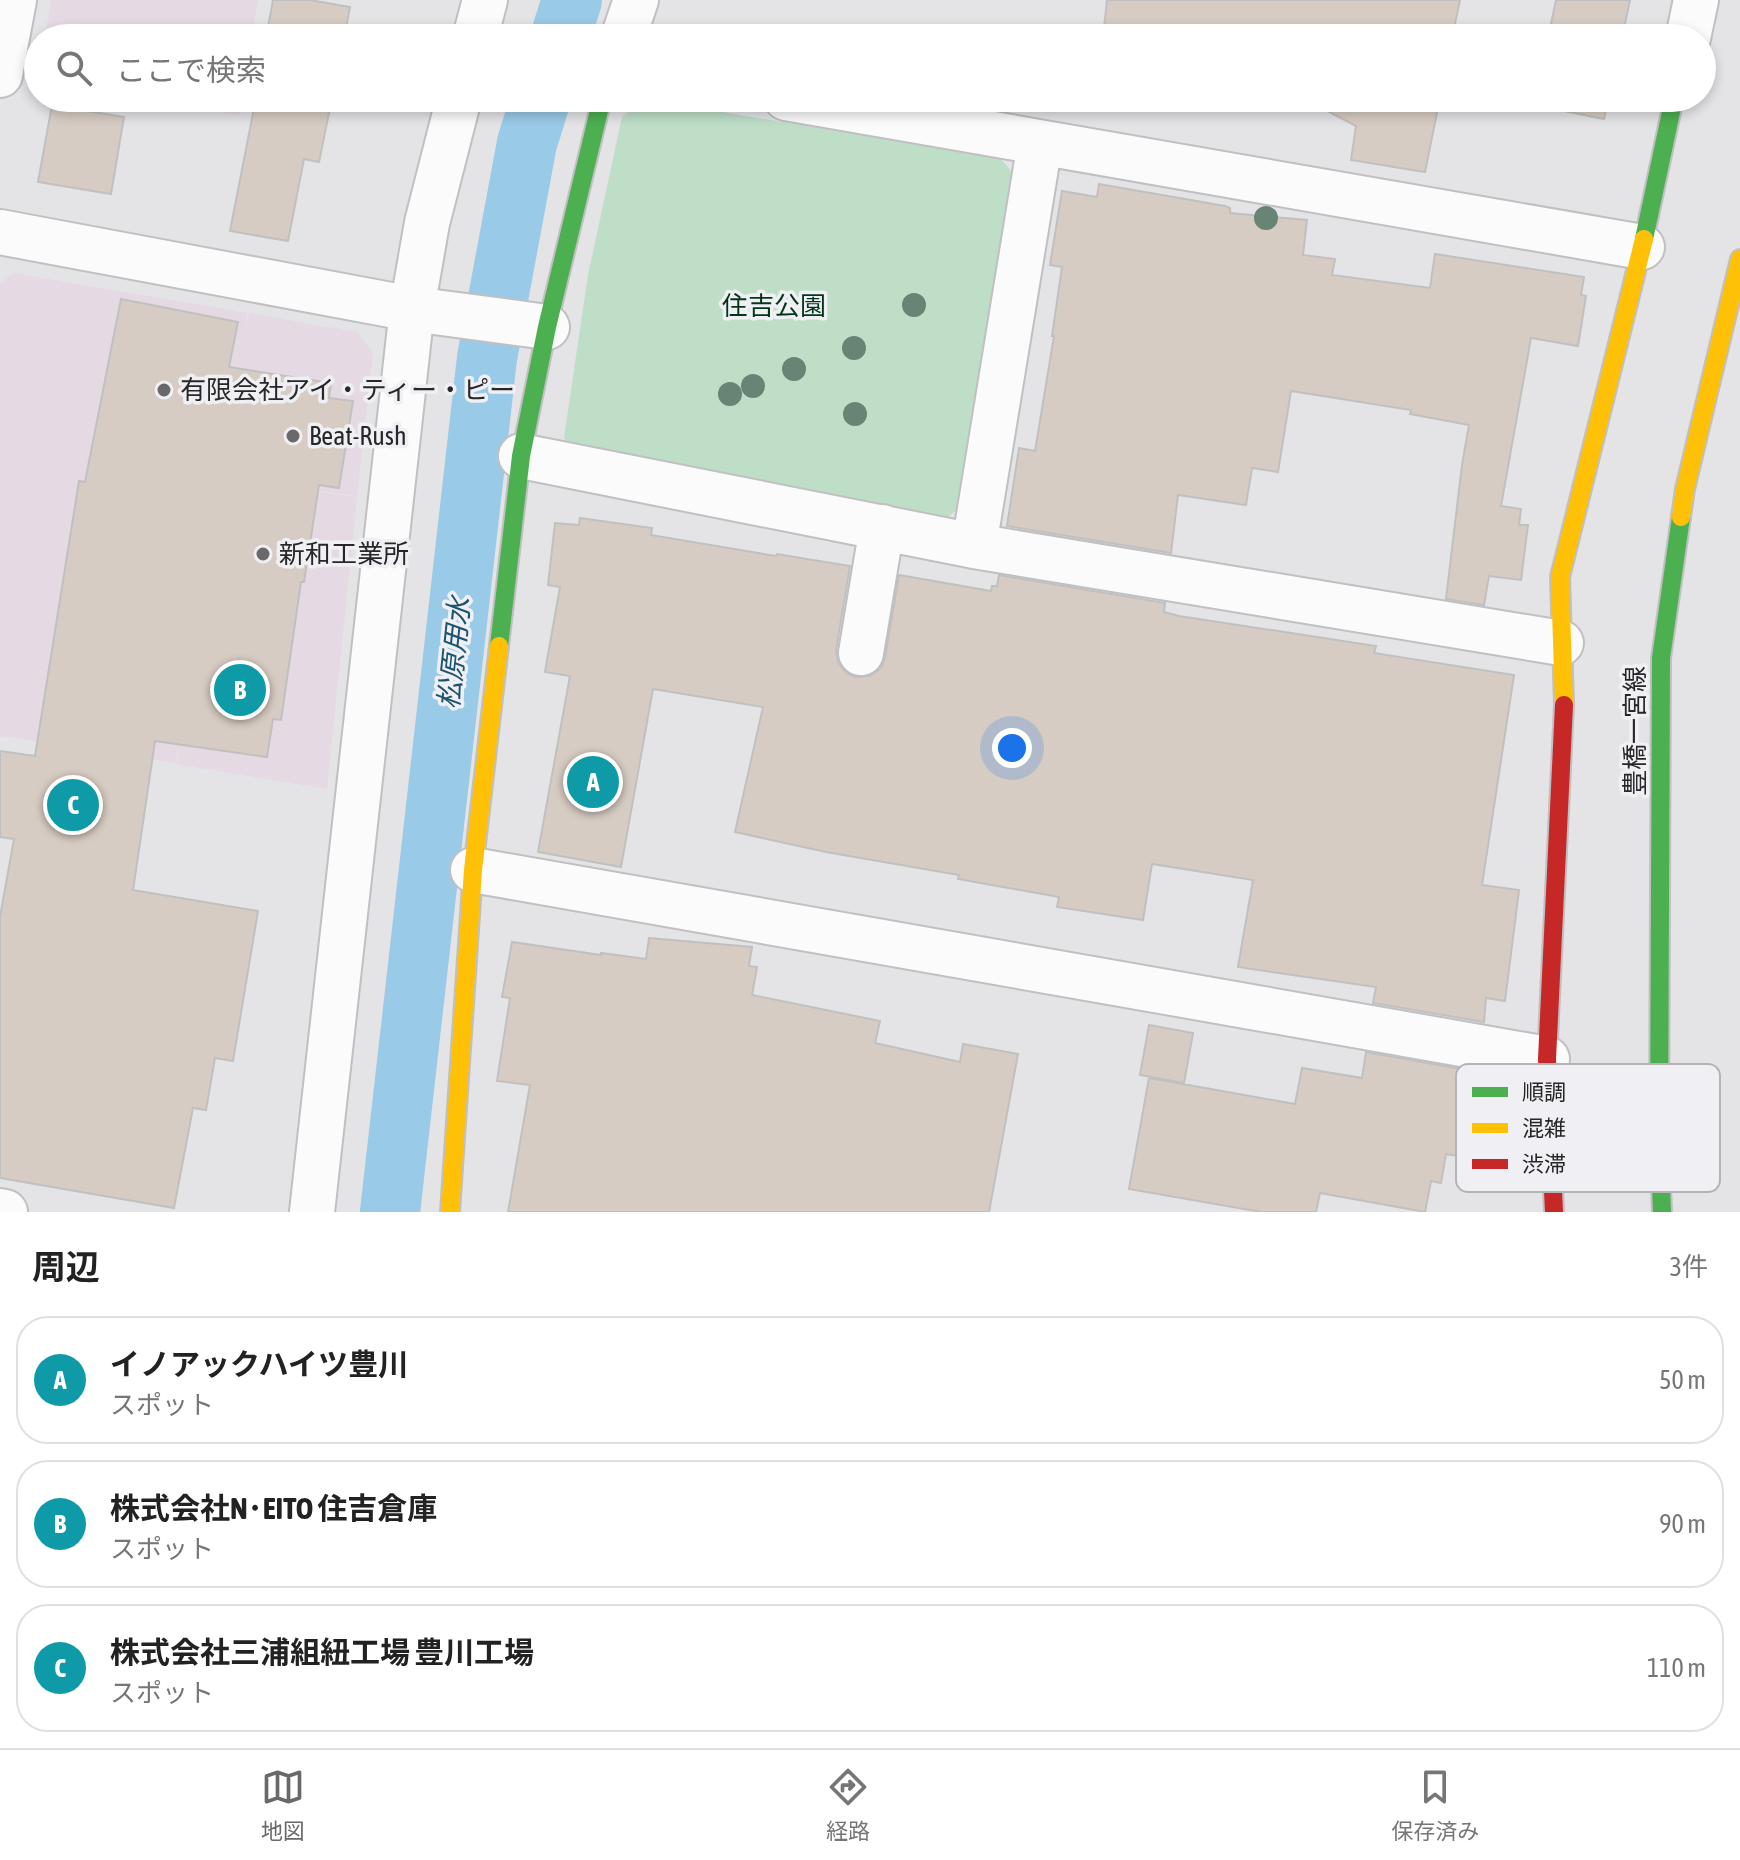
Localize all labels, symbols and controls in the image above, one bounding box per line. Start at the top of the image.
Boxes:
search box [24,24,1716,112]
icon: search [52,46,96,90]
text: ここで検索 [116,53,266,87]
park label: 住吉公園 [722,291,826,321]
place label: 有限会社アイ・ティー・ピー [180,375,515,405]
marker: 有限会社アイ・ティー・ピー [155,381,173,399]
place label: Beat-Rush [309,421,407,451]
marker: Beat-Rush [284,427,302,445]
place label: 新和工業所 [279,539,409,569]
marker: 新和工業所 [254,545,272,563]
water label: 松原用水 [432,593,476,710]
pin: B [214,660,266,720]
street label: 豊橋一宮線 [1620,666,1650,796]
your location [992,728,1032,768]
pin: A [567,752,619,812]
pin: C [47,775,99,835]
legend [1456,1064,1720,1192]
text: 順調 [1522,1079,1566,1105]
text: 混雑 [1522,1115,1566,1141]
text: 渋滞 [1522,1151,1566,1177]
text: 周辺 [32,1247,100,1286]
text: 3件 [1670,1252,1708,1282]
text: イノアックハイツ豊川 [110,1347,408,1381]
text: A [54,1365,66,1395]
text: 50 m [1659,1365,1706,1395]
text: スポット [110,1390,214,1420]
text: 株式会社N･EITO 住吉倉庫 [110,1491,437,1525]
text: B [54,1509,66,1539]
text: 90 m [1659,1509,1706,1539]
text: スポット [110,1534,214,1564]
text: 株式会社三浦組紐工場 豊川工場 [110,1635,534,1669]
text: C [54,1653,66,1683]
text: 110 m [1647,1653,1706,1683]
text: スポット [110,1678,214,1708]
tab: 地図 [261,1765,305,1845]
tab: 経路 [826,1765,870,1845]
tab: 保存済み [1391,1765,1479,1845]

